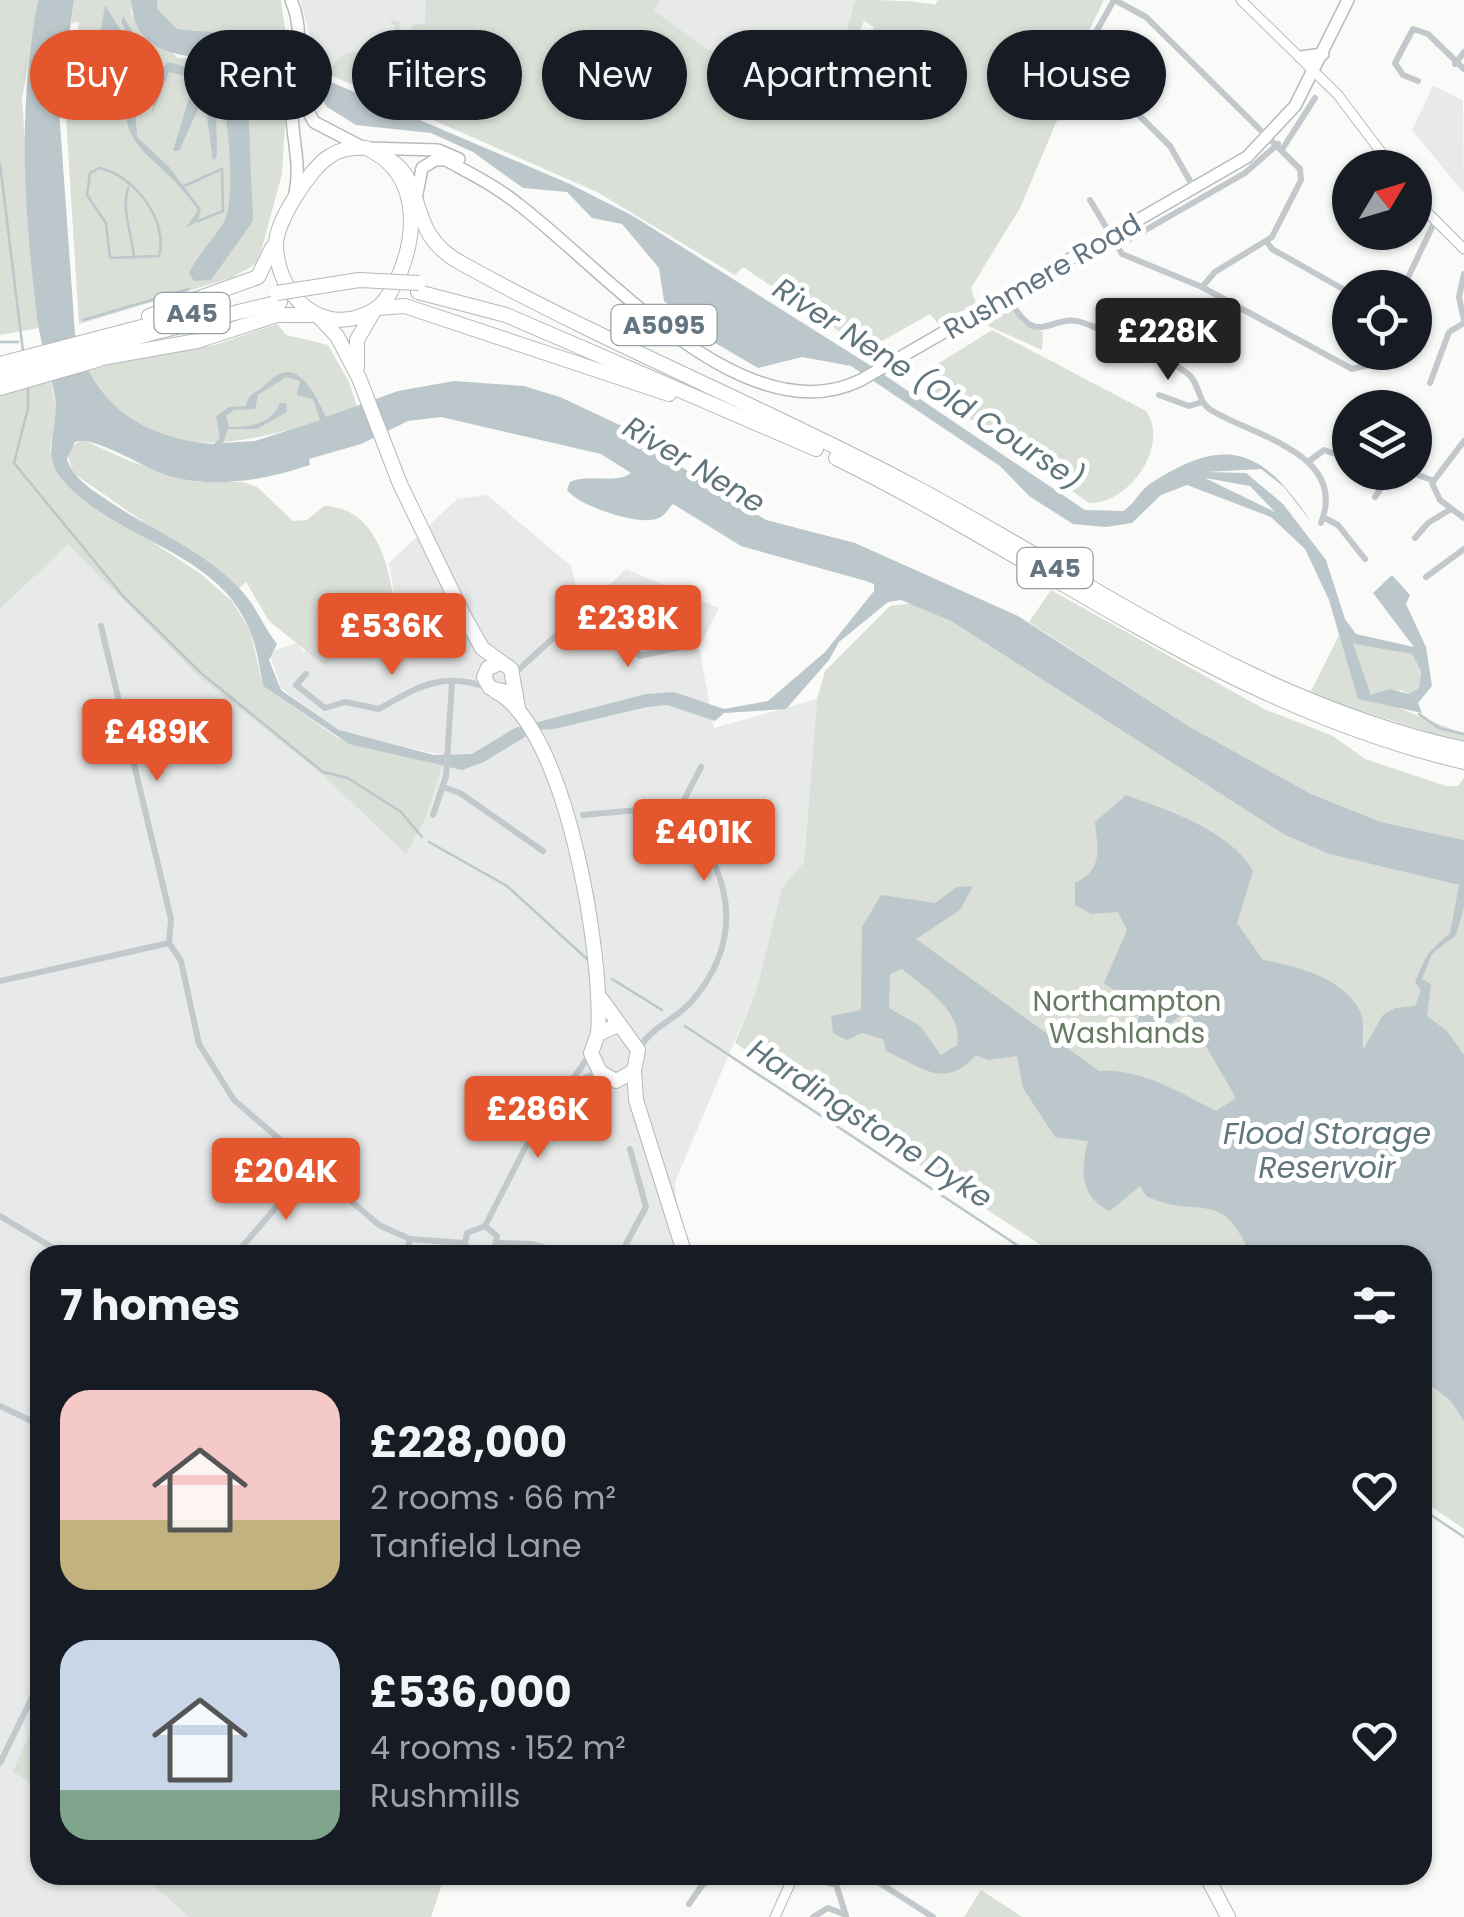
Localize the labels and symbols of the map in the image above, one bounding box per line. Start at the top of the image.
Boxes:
north arrow [1332,150,1432,250]
street label: Rushmere Road [936,204,1148,349]
water label: River Nene (Old Course) [765,267,1092,500]
road number: A45 [154,293,230,333]
pin: £228K [1098,298,1238,383]
road number: A5095 [612,305,716,345]
water label: River Nene [615,405,773,524]
road number: A45 [1018,548,1092,588]
pin: £238K [558,585,698,670]
pin: £536K [322,593,462,678]
pin: £489K [87,699,227,784]
pin: £401K [634,799,774,884]
park label: Northampton Washlands [1033,982,1221,1053]
water label: Hardingstone Dyke [739,1028,1001,1219]
pin: £286K [468,1076,608,1161]
water label: Flood Storage Reservoir [1223,1112,1431,1189]
pin: £204K [216,1138,356,1223]

